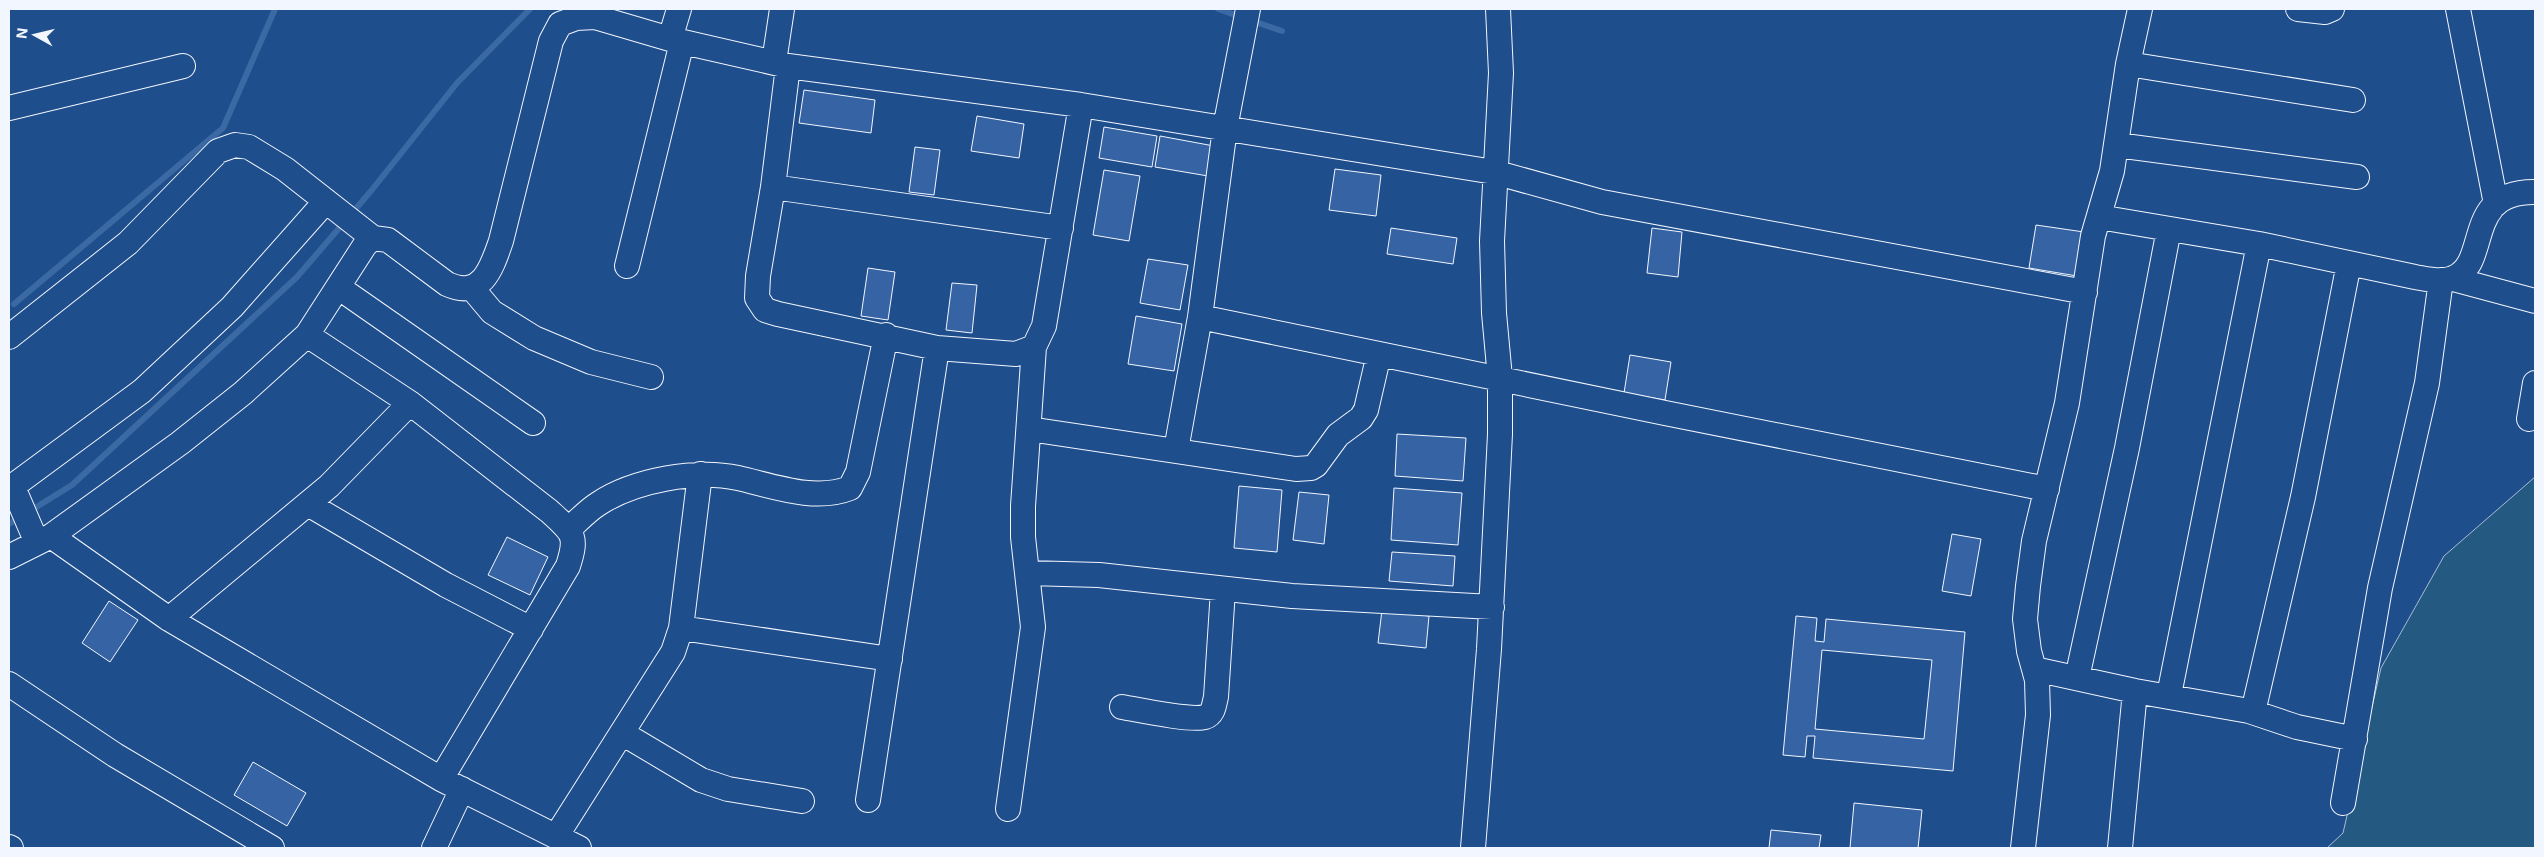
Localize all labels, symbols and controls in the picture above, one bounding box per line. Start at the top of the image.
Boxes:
north arrow [10,10,60,60]
text: N [12,27,31,40]

